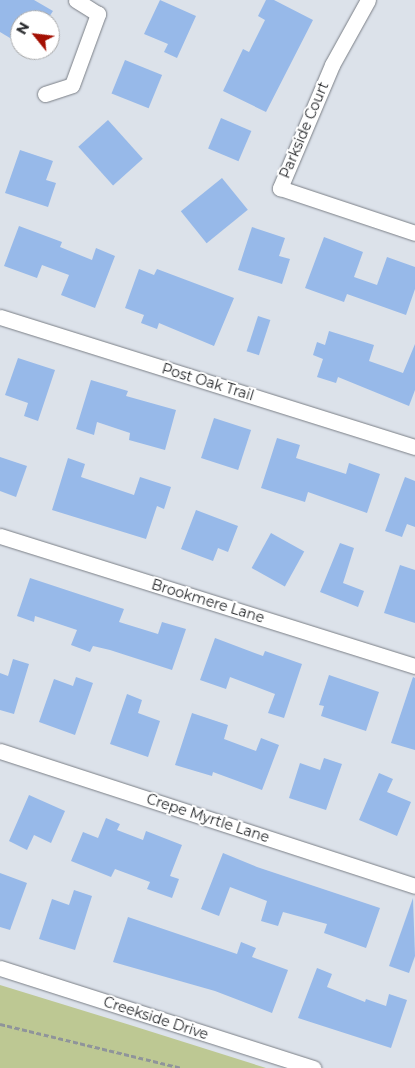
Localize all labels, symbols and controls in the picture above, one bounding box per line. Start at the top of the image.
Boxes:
north arrow [10,10,60,60]
text: N [12,19,33,38]
street label: Parkside Court [276,79,332,181]
street label: Post Oak Trail [160,360,256,404]
street label: Brookmere Lane [150,576,266,626]
street label: Crepe Myrtle Lane [144,790,272,846]
street label: Creekside Drive [101,993,211,1043]

